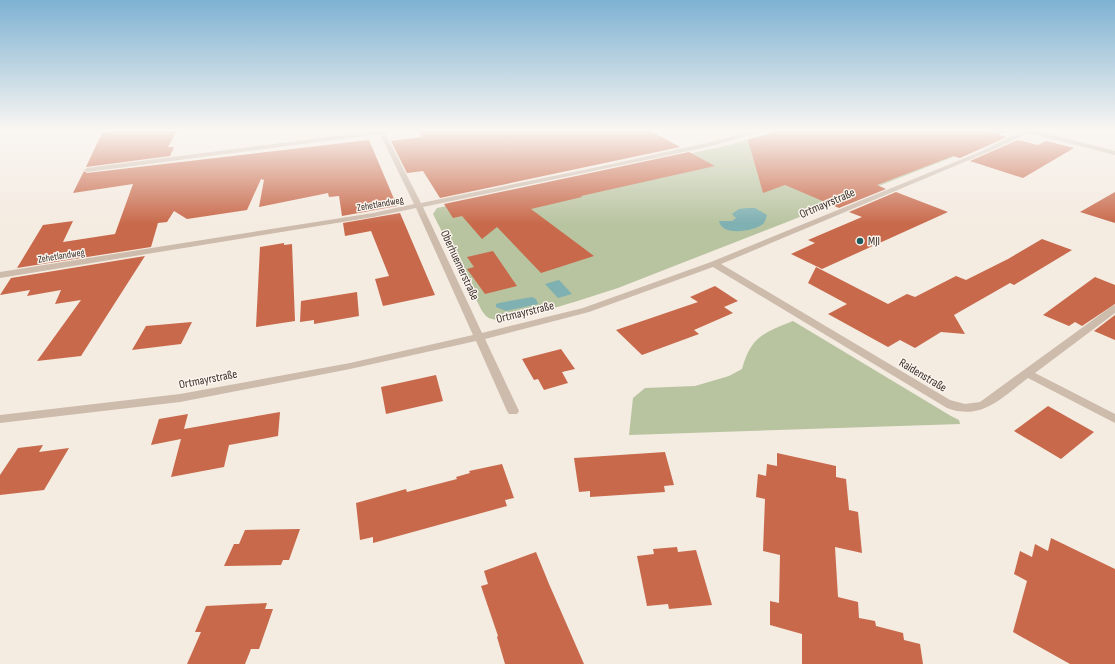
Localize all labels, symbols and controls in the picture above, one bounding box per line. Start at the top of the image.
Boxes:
street label: Ortmayrstraße [797,185,857,222]
street label: Zehetlandweg [356,194,404,214]
street label: Oberhuemerstraße [437,228,482,303]
place label: MJI [868,234,880,249]
marker: MJI [855,236,865,246]
street label: Zehetlandweg [37,246,85,266]
street label: Ortmayrstraße [495,298,556,327]
street label: Raidenstraße [896,355,949,396]
street label: Ortmayrstraße [178,366,239,392]

